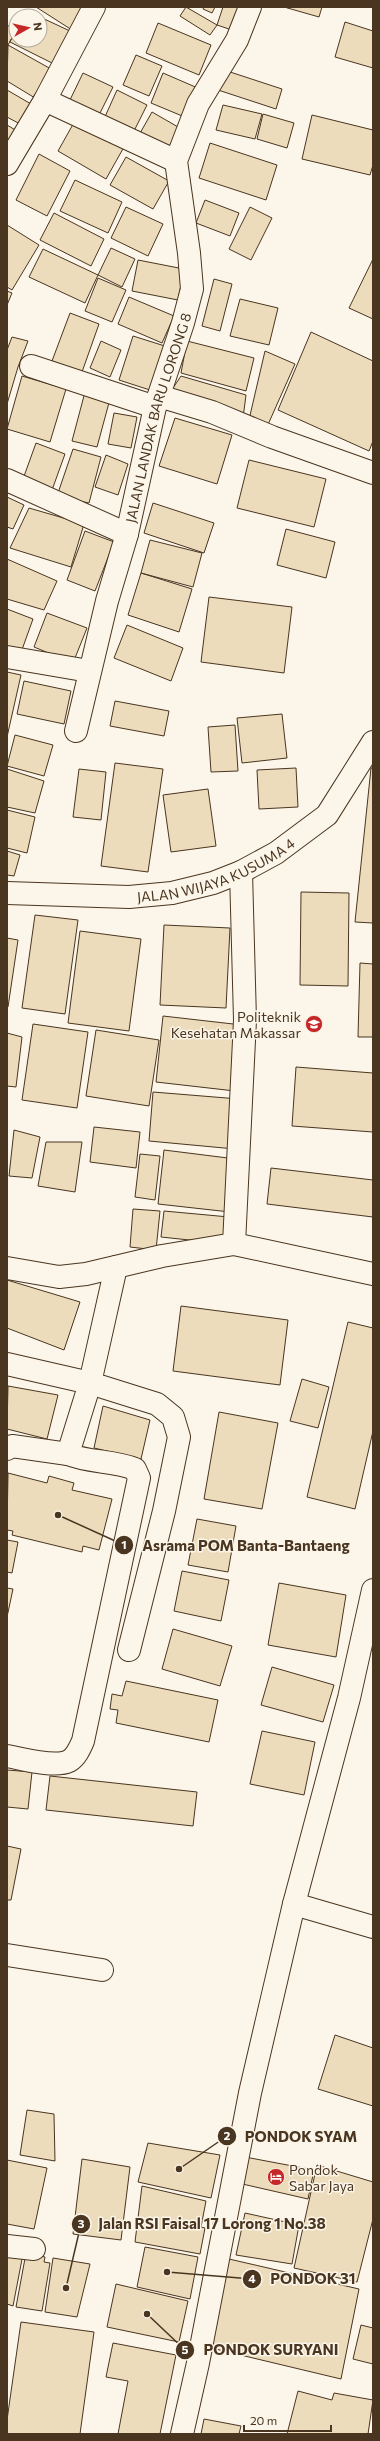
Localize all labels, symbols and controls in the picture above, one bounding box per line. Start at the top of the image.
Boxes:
north arrow [8,8,48,48]
text: N [31,22,45,32]
street label: JALAN LANDAK BARU LORONG 8 [121,311,194,524]
street label: JALAN WIJAYA KUSUMA 4 [136,834,298,905]
place label: Politeknik Kesehatan Makassar [171,1008,301,1041]
school or university icon: Politeknik Kesehatan Makassar [304,1014,324,1034]
callout: Asrama POM Banta-Bantaeng [114,1532,358,1559]
text: Asrama POM Banta-Bantaeng [142,1536,350,1554]
text: 1 [121,1537,127,1551]
callout: PONDOK SYAM [217,2123,365,2150]
text: PONDOK SYAM [245,2127,357,2145]
text: 2 [224,2128,231,2142]
place label: Pondok Sabar Jaya [289,2161,354,2194]
hotel icon: Pondok Sabar Jaya [266,2167,286,2187]
callout: Jalan RSI Faisal 17 Lorong 1 No.38 [71,2210,334,2237]
text: Jalan RSI Faisal 17 Lorong 1 No.38 [98,2214,326,2232]
text: 3 [78,2216,85,2230]
callout: PONDOK 31 [242,2265,363,2292]
text: PONDOK 31 [270,2269,356,2287]
text: 4 [248,2271,256,2285]
callout: PONDOK SURYANI [175,2337,346,2364]
text: PONDOK SURYANI [204,2340,338,2358]
text: 5 [182,2342,189,2356]
scale bar [244,2407,331,2433]
text: 20 m [250,2413,277,2427]

